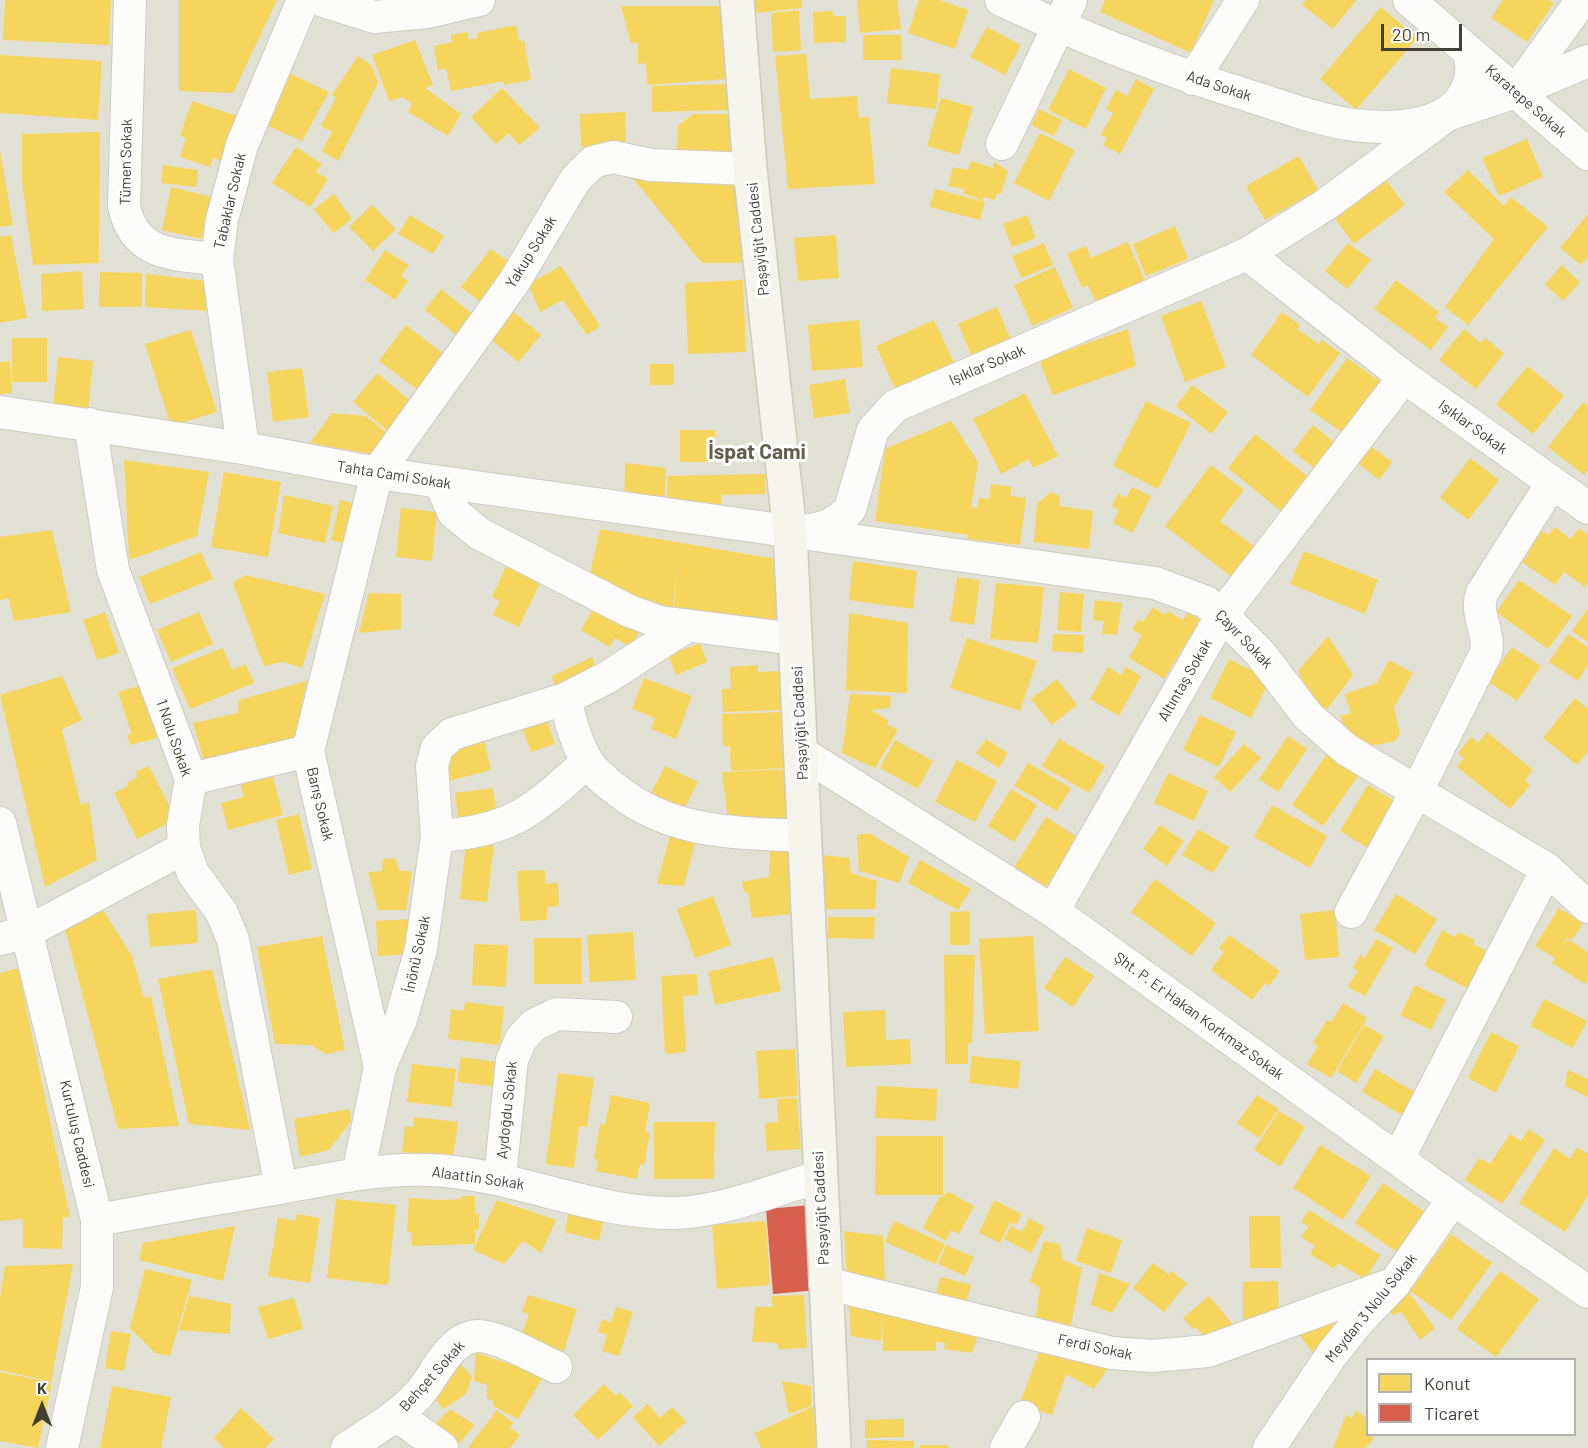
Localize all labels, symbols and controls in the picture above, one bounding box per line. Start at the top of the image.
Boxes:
scale bar [1384,12,1465,50]
text: 20 m [1392,23,1430,45]
street label: Karatepe Sokak [1482,61,1570,141]
street label: Ada Sokak [1184,67,1254,105]
street label: Tümen Sokak [116,118,136,206]
street label: Tabaklar Sokak [210,151,250,251]
street label: Paşayiğit Caddesi [743,181,773,297]
street label: Yakup Sokak [502,213,560,291]
street label: Işıklar Sokak [946,341,1028,389]
street label: Işıklar Sokak [1435,396,1511,458]
district label: İspat Cami [708,439,806,465]
street label: Tahta Cami Sokak [336,457,452,493]
street label: Çayır Sokak [1212,606,1276,672]
street label: Altıntaş Sokak [1154,636,1216,724]
street label: Paşayiğit Caddesi [788,665,812,781]
street label: 1 Nolu Sokak [152,697,196,779]
street label: Barış Sokak [303,765,337,843]
street label: İnönü Sokak [400,914,434,994]
street label: Şht. P. Er Hakan Korkmaz Sokak [1111,948,1287,1084]
street label: Aydoğdu Sokak [493,1060,521,1160]
street label: Kurtuluş Caddesi [56,1078,98,1190]
street label: Paşayiğit Caddesi [809,1150,833,1266]
street label: Alaattin Sokak [431,1163,525,1193]
street label: Meydan 3 Nolu Sokak [1321,1250,1421,1366]
street label: Ferdi Sokak [1056,1330,1134,1364]
street label: Behçet Sokak [396,1337,468,1415]
legend [1366,1358,1576,1436]
text: Konut [1424,1372,1470,1394]
north arrow [12,1376,72,1436]
text: K [37,1378,47,1397]
text: Ticaret [1424,1402,1480,1424]

